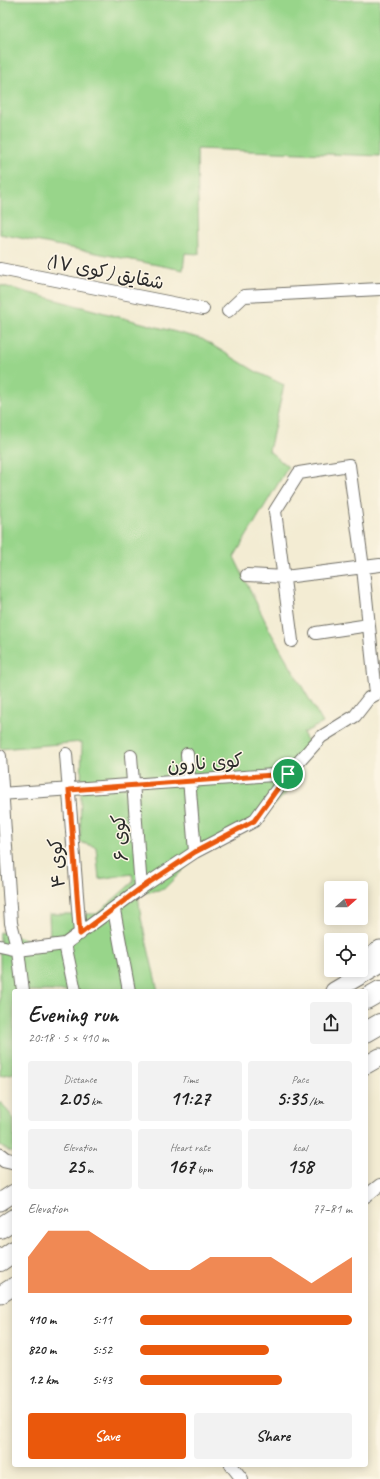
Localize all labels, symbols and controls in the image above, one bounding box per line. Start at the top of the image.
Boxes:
street label: شقایق (کوی ۱۷) [44,249,166,295]
street label: کوی نارون [166,748,244,778]
pin [271,757,305,791]
icon: arrive [277,763,299,785]
street label: کوی ۶ [106,814,134,862]
street label: کوی ۴ [43,837,71,889]
north arrow [324,881,368,925]
map controls [324,881,368,977]
button: locate [324,933,368,977]
text: Evening run [28,1001,118,1029]
button: share [310,1002,352,1044]
text: 20:18 · 5 × 410 m [28,1030,109,1046]
text: Distance [64,1072,96,1086]
text: Time [182,1072,198,1086]
text: Pace [292,1072,308,1086]
text: 2.05 [58,1086,89,1111]
text: 11:27 [170,1086,210,1111]
text: 5:35 [276,1086,307,1111]
text: km [89,1094,102,1108]
text: /km [307,1094,324,1108]
text: Elevation [63,1140,97,1154]
text: Heart rate [170,1140,210,1154]
text: kcal [293,1140,307,1154]
text: 25 [67,1154,84,1179]
text: 167 [167,1154,195,1179]
text: 158 [287,1154,313,1179]
text: m [84,1162,93,1176]
text: bpm [195,1162,213,1176]
text: Elevation [28,1201,68,1217]
text: 77–81 m [312,1201,352,1217]
text: 410 m [28,1312,56,1328]
text: 5:11 [92,1312,112,1328]
text: 820 m [28,1342,56,1358]
text: 5:52 [92,1342,112,1358]
text: 1.2 km [28,1372,58,1388]
text: 5:43 [92,1372,112,1388]
button: Save [28,1413,186,1459]
button: Share [194,1413,352,1459]

